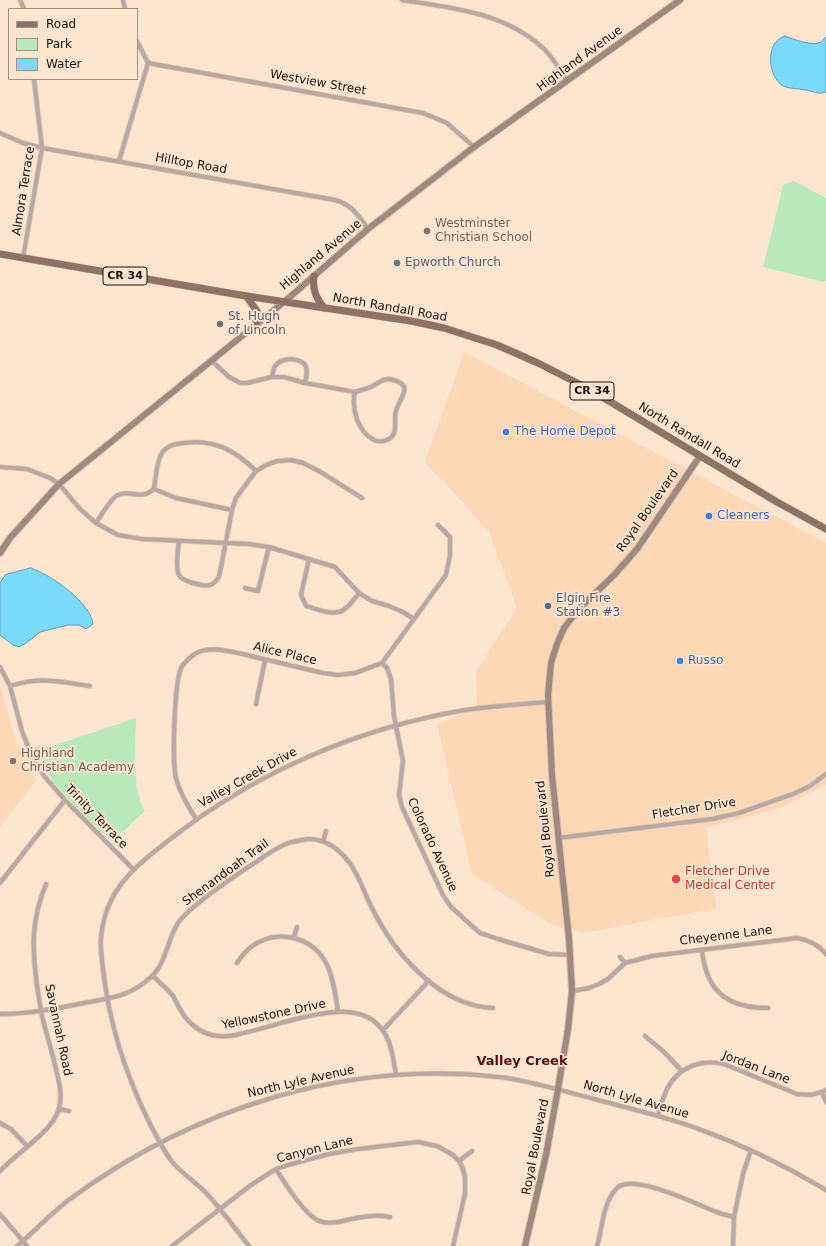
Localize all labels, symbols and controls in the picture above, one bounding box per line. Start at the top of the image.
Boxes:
legend [8,8,138,80]
text: Road [46,17,76,31]
street label: Highland Avenue [535,23,625,95]
text: Park [46,37,72,51]
text: Water [46,57,81,71]
street label: Westview Street [269,67,367,99]
street label: Almora Terrace [10,145,38,237]
street label: Hilltop Road [154,151,228,177]
street label: Highland Avenue [277,217,365,293]
place label: Westminster Christian School [435,217,532,245]
marker: Westminster Christian School [422,226,432,236]
place label: Epworth Church [405,256,501,270]
marker: Epworth Church [392,258,402,268]
road number: CR 34 [103,267,147,285]
street label: North Randall Road [332,291,448,325]
place label: St. Hugh of Lincoln [228,310,286,338]
marker: St. Hugh of Lincoln [215,319,225,329]
road number: CR 34 [570,382,614,400]
street label: North Randall Road [636,400,742,472]
place label: The Home Depot [514,425,616,439]
marker: The Home Depot [501,427,511,437]
street label: Royal Boulevard [614,467,682,555]
place label: Cleaners [717,509,770,523]
marker: Cleaners [704,511,714,521]
place label: Elgin Fire Station #3 [556,592,620,620]
marker: Elgin Fire Station #3 [543,601,553,611]
street label: Alice Place [252,640,318,668]
place label: Russo [688,654,723,668]
marker: Russo [675,656,685,666]
street label: Valley Creek Drive [196,745,300,811]
place label: Highland Christian Academy [21,747,134,775]
marker: Highland Christian Academy [8,756,18,766]
street label: Royal Boulevard [534,780,558,878]
street label: Trinity Terrace [62,782,130,852]
street label: Fletcher Drive [651,795,737,823]
street label: Colorado Avenue [404,796,460,894]
street label: Shenandoah Trail [180,837,272,909]
place label: Fletcher Drive Medical Center [685,865,775,893]
marker: Fletcher Drive Medical Center [670,873,682,885]
street label: Cheyenne Lane [679,923,773,949]
street label: Savannah Road [41,983,75,1077]
street label: Yellowstone Drive [221,997,327,1033]
street label: Jordan Lane [720,1049,792,1087]
district label: Valley Creek [476,1054,568,1070]
street label: North Lyle Avenue [246,1063,356,1101]
street label: North Lyle Avenue [582,1078,690,1122]
street label: Royal Boulevard [520,1098,552,1196]
street label: Canyon Lane [275,1134,355,1166]

